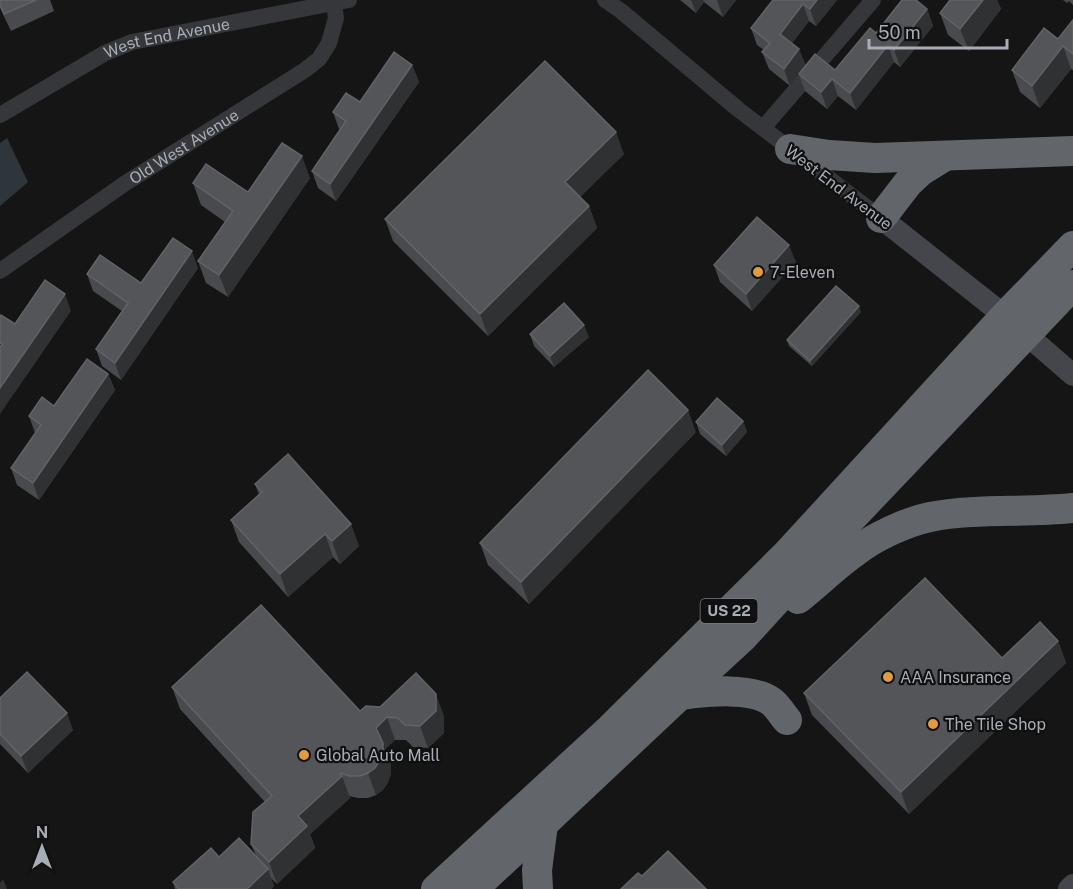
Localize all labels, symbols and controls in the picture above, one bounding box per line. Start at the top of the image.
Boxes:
scale bar [869,12,1007,50]
street label: West End Avenue [101,14,231,62]
text: 50 m [878,22,921,43]
street label: Old West Avenue [126,105,242,188]
street label: West End Avenue [782,141,896,234]
place label: 7-Eleven [770,263,835,282]
marker: 7-Eleven [751,265,765,279]
road number: US 22 [700,599,758,623]
place label: AAA Insurance [900,668,1011,687]
marker: AAA Insurance [881,670,895,684]
place label: The Tile Shop [945,715,1046,734]
marker: The Tile Shop [926,717,940,731]
place label: Global Auto Mall [316,746,440,765]
marker: Global Auto Mall [297,748,311,762]
north arrow [12,817,72,877]
text: N [36,823,48,842]

